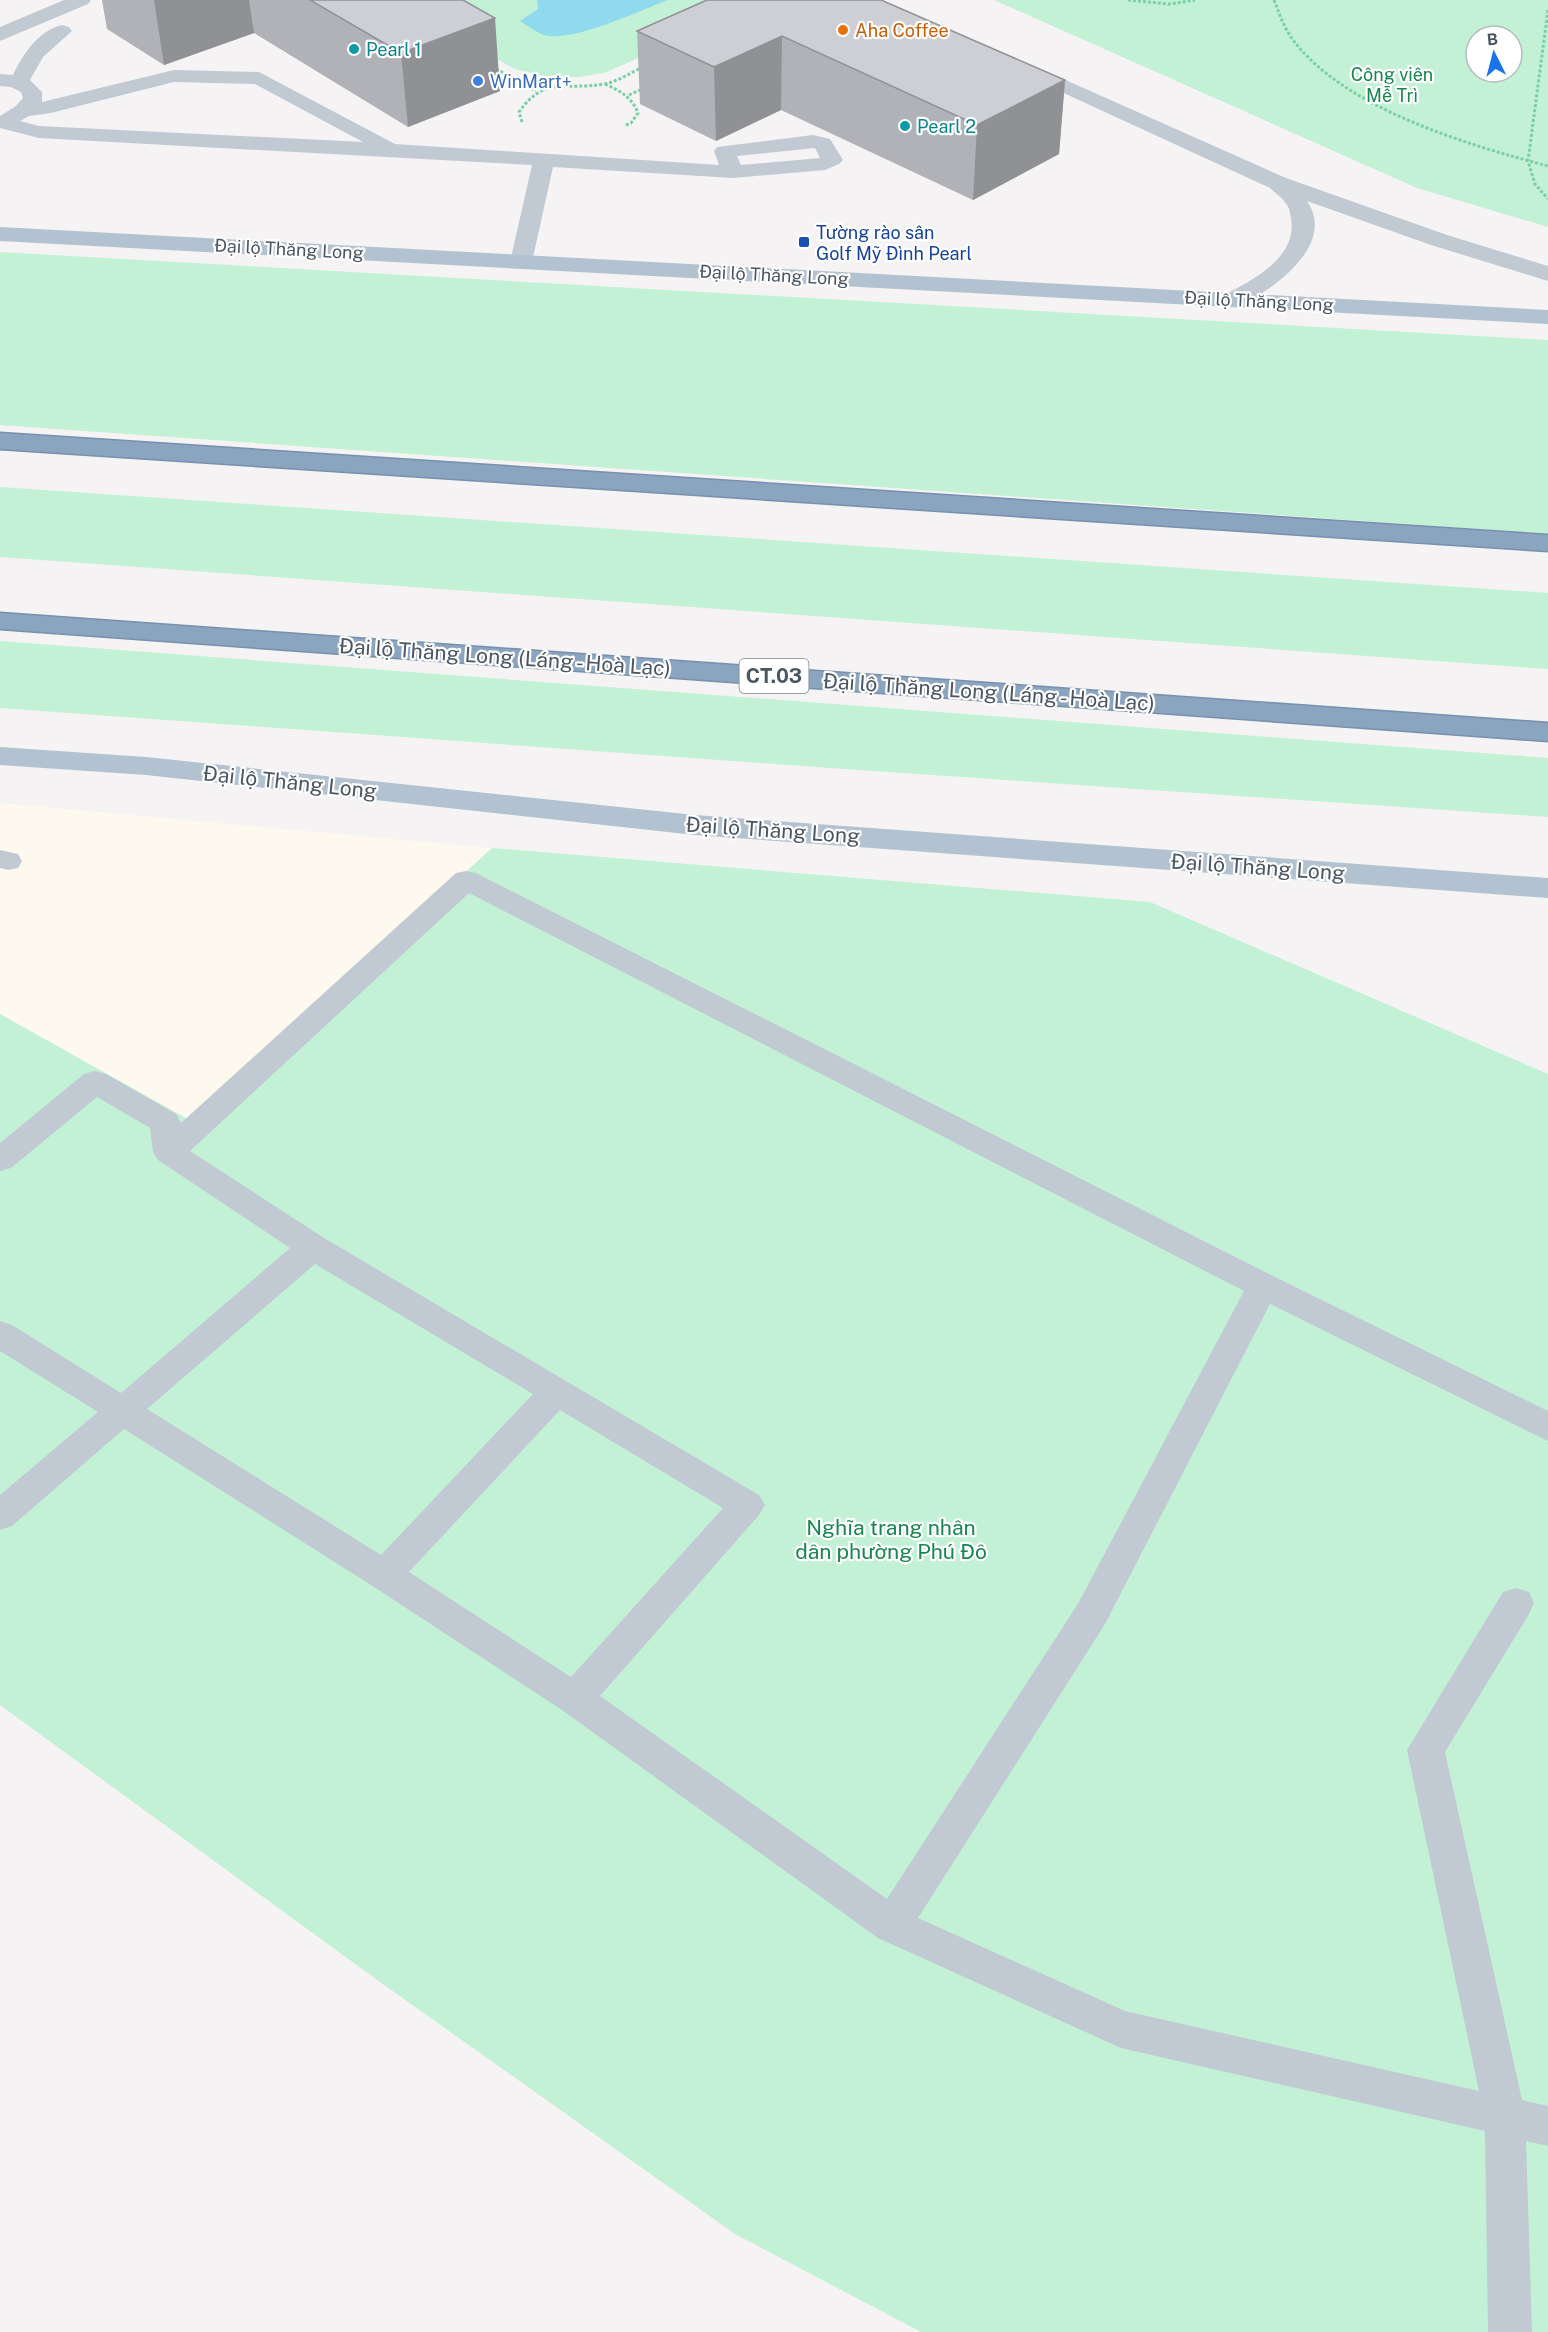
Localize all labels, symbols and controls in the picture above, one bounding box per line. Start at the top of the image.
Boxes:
place label: Aha Coffee [855,20,949,41]
marker: Aha Coffee [836,23,850,37]
north arrow [1464,24,1524,84]
text: B [1486,30,1499,50]
place label: Pearl 1 [366,39,422,60]
marker: Pearl 1 [347,42,361,56]
park label: Công viên Mễ Trì [1351,64,1433,106]
place label: WinMart+ [490,71,572,92]
marker: WinMart+ [471,74,485,88]
place label: Pearl 2 [917,116,976,137]
marker: Pearl 2 [898,119,912,133]
place label: Tường rào sân Golf Mỹ Đình Pearl [816,222,972,264]
street label: Đại lộ Thăng Long [214,235,364,263]
marker: Tường rào sân Golf Mỹ Đình Pearl [797,235,811,249]
street label: Đại lộ Thăng Long [699,261,849,289]
street label: Đại lộ Thăng Long [1184,287,1334,315]
street label: Đại lộ Thăng Long (Láng - Hoà Lạc) [338,633,672,681]
road number: CT.03 [740,659,808,693]
street label: Đại lộ Thăng Long (Láng - Hoà Lạc) [822,668,1156,716]
street label: Đại lộ Thăng Long [202,760,378,804]
street label: Đại lộ Thăng Long [685,811,861,849]
street label: Đại lộ Thăng Long [1170,848,1346,886]
park label: Nghĩa trang nhân dân phường Phú Đô [795,1515,987,1564]

